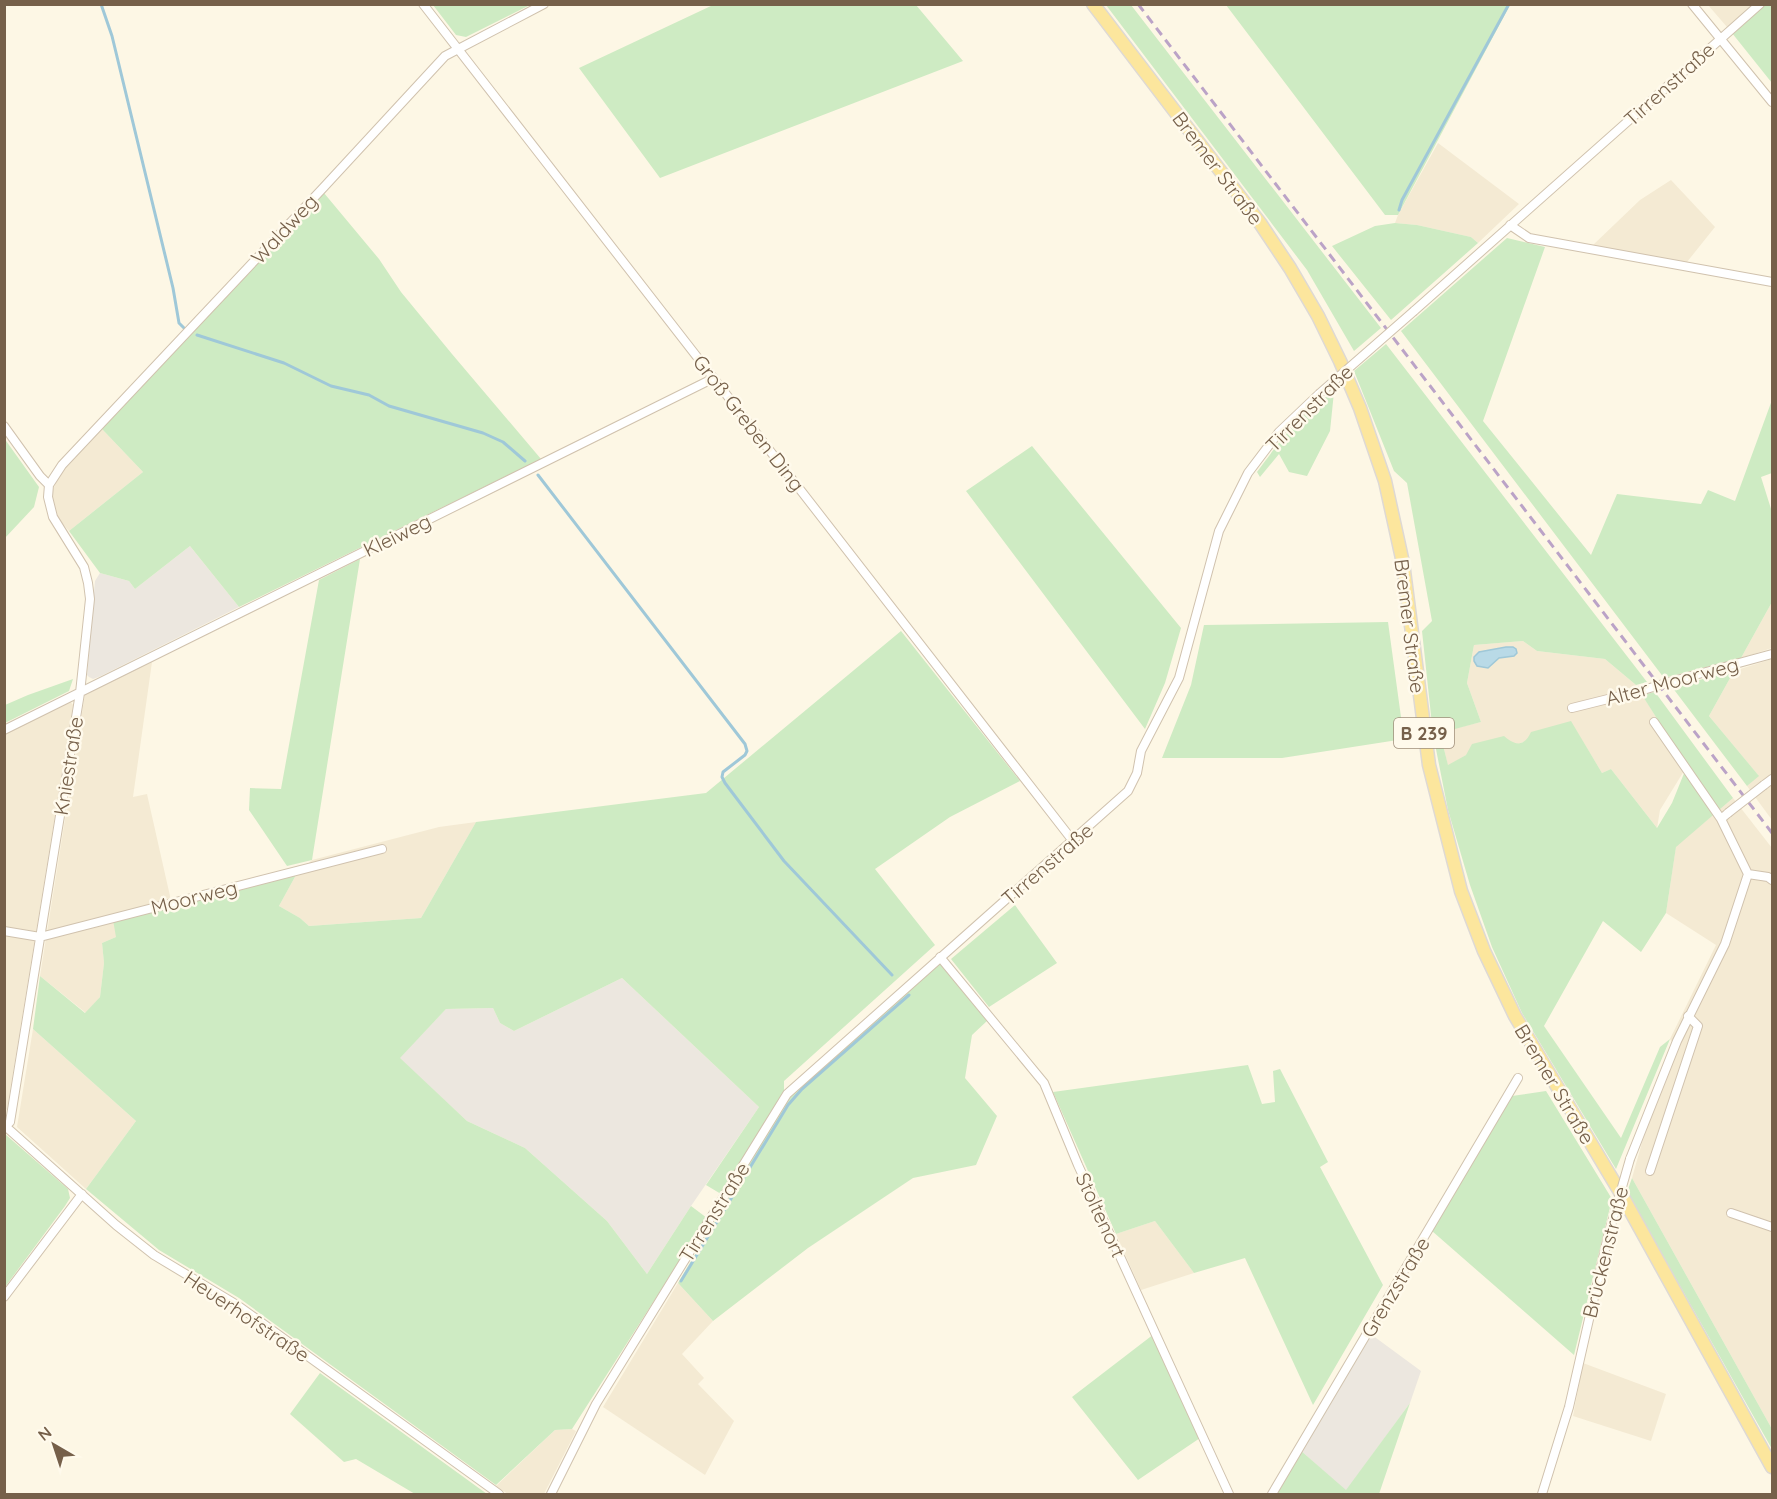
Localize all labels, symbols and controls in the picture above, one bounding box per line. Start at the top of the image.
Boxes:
street label: Tirrenstraße [1619,37,1719,131]
street label: Bremer Straße [1167,106,1269,230]
street label: Waldweg [245,189,323,269]
street label: Groß Greben Ding [688,350,810,496]
street label: Tirrenstraße [1260,359,1358,457]
street label: Kleiweg [359,508,435,562]
street label: Bremer Straße [1389,557,1431,695]
street label: Alter Moorweg [1603,651,1741,711]
street label: Kniestraße [48,715,88,817]
road number: B 239 [1394,718,1454,748]
street label: Tirrenstraße [996,817,1098,911]
street label: Moorweg [148,874,240,920]
street label: Bremer Straße [1509,1020,1601,1148]
street label: Tirrenstraße [673,1157,755,1267]
street label: Stoltenort [1071,1169,1132,1262]
street label: Brückenstraße [1577,1184,1633,1320]
street label: Grenzstraße [1355,1232,1435,1342]
street label: Heuerhofstraße [180,1265,314,1367]
north arrow [24,1415,84,1475]
text: N [34,1422,55,1445]

